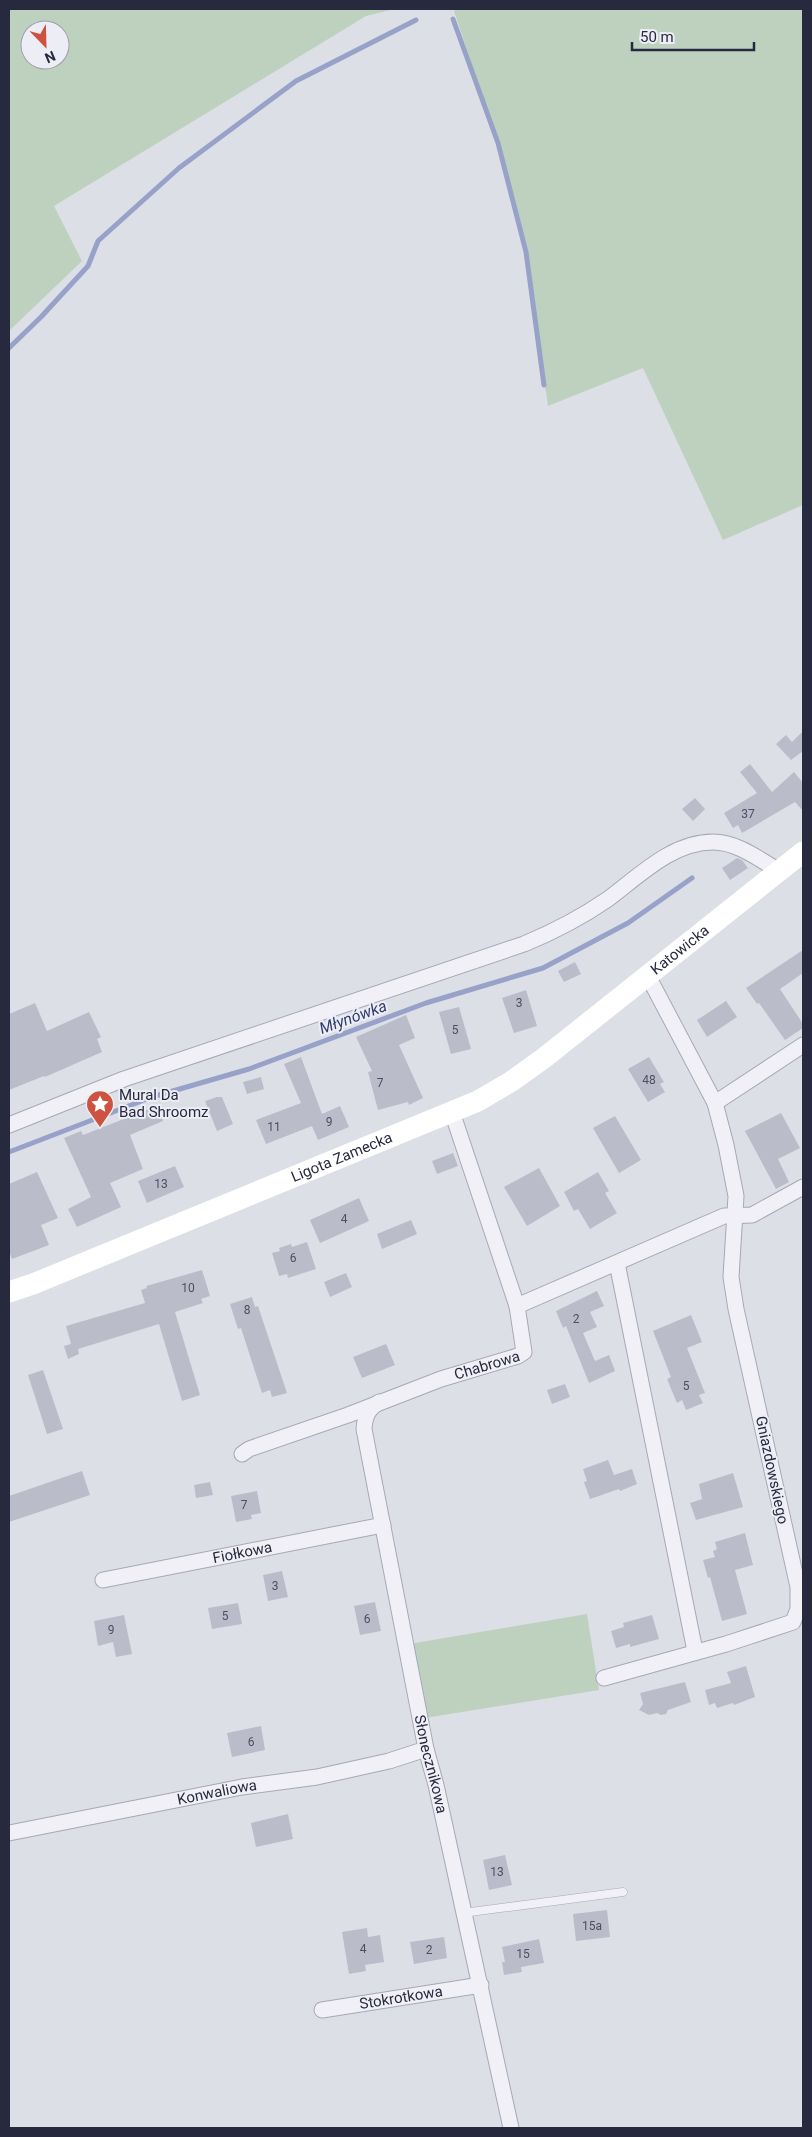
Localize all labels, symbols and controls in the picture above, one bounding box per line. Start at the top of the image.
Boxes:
north arrow [20,20,70,70]
scale bar [632,20,754,52]
text: 50 m [640,28,674,46]
text: N [42,48,58,66]
house number: 37 [741,807,755,821]
street label: Katowicka [647,921,713,979]
water label: Młynówka [317,996,389,1038]
house number: 3 [516,996,522,1010]
house number: 5 [452,1023,459,1037]
house number: 48 [642,1073,656,1087]
house number: 7 [377,1076,384,1090]
place label: Mural Da Bad Shroomz [119,1086,209,1121]
place icon: Mural Da Bad Shroomz [85,1089,115,1128]
house number: 9 [326,1115,332,1129]
house number: 11 [267,1120,281,1134]
street label: Ligota Zamecka [288,1128,395,1186]
house number: 13 [154,1177,168,1191]
house number: 4 [341,1212,348,1226]
house number: 6 [290,1251,297,1265]
house number: 10 [181,1281,195,1295]
house number: 8 [244,1303,251,1317]
house number: 2 [573,1312,580,1326]
street label: Chabrowa [452,1347,522,1384]
house number: 5 [683,1379,690,1393]
street label: Gniazdowskiego [752,1414,792,1526]
house number: 7 [241,1498,248,1512]
street label: Fiołkowa [211,1538,274,1567]
house number: 3 [272,1579,278,1593]
house number: 5 [222,1609,229,1623]
house number: 6 [364,1612,371,1626]
house number: 9 [108,1623,114,1637]
street label: Słonecznikowa [411,1713,451,1815]
house number: 6 [248,1735,255,1749]
street label: Konwaliowa [176,1776,258,1809]
house number: 13 [490,1865,504,1879]
house number: 15a [582,1919,602,1933]
house number: 4 [360,1942,367,1956]
house number: 2 [426,1943,433,1957]
house number: 15 [516,1947,530,1961]
street label: Stokrotkowa [358,1982,444,2013]

